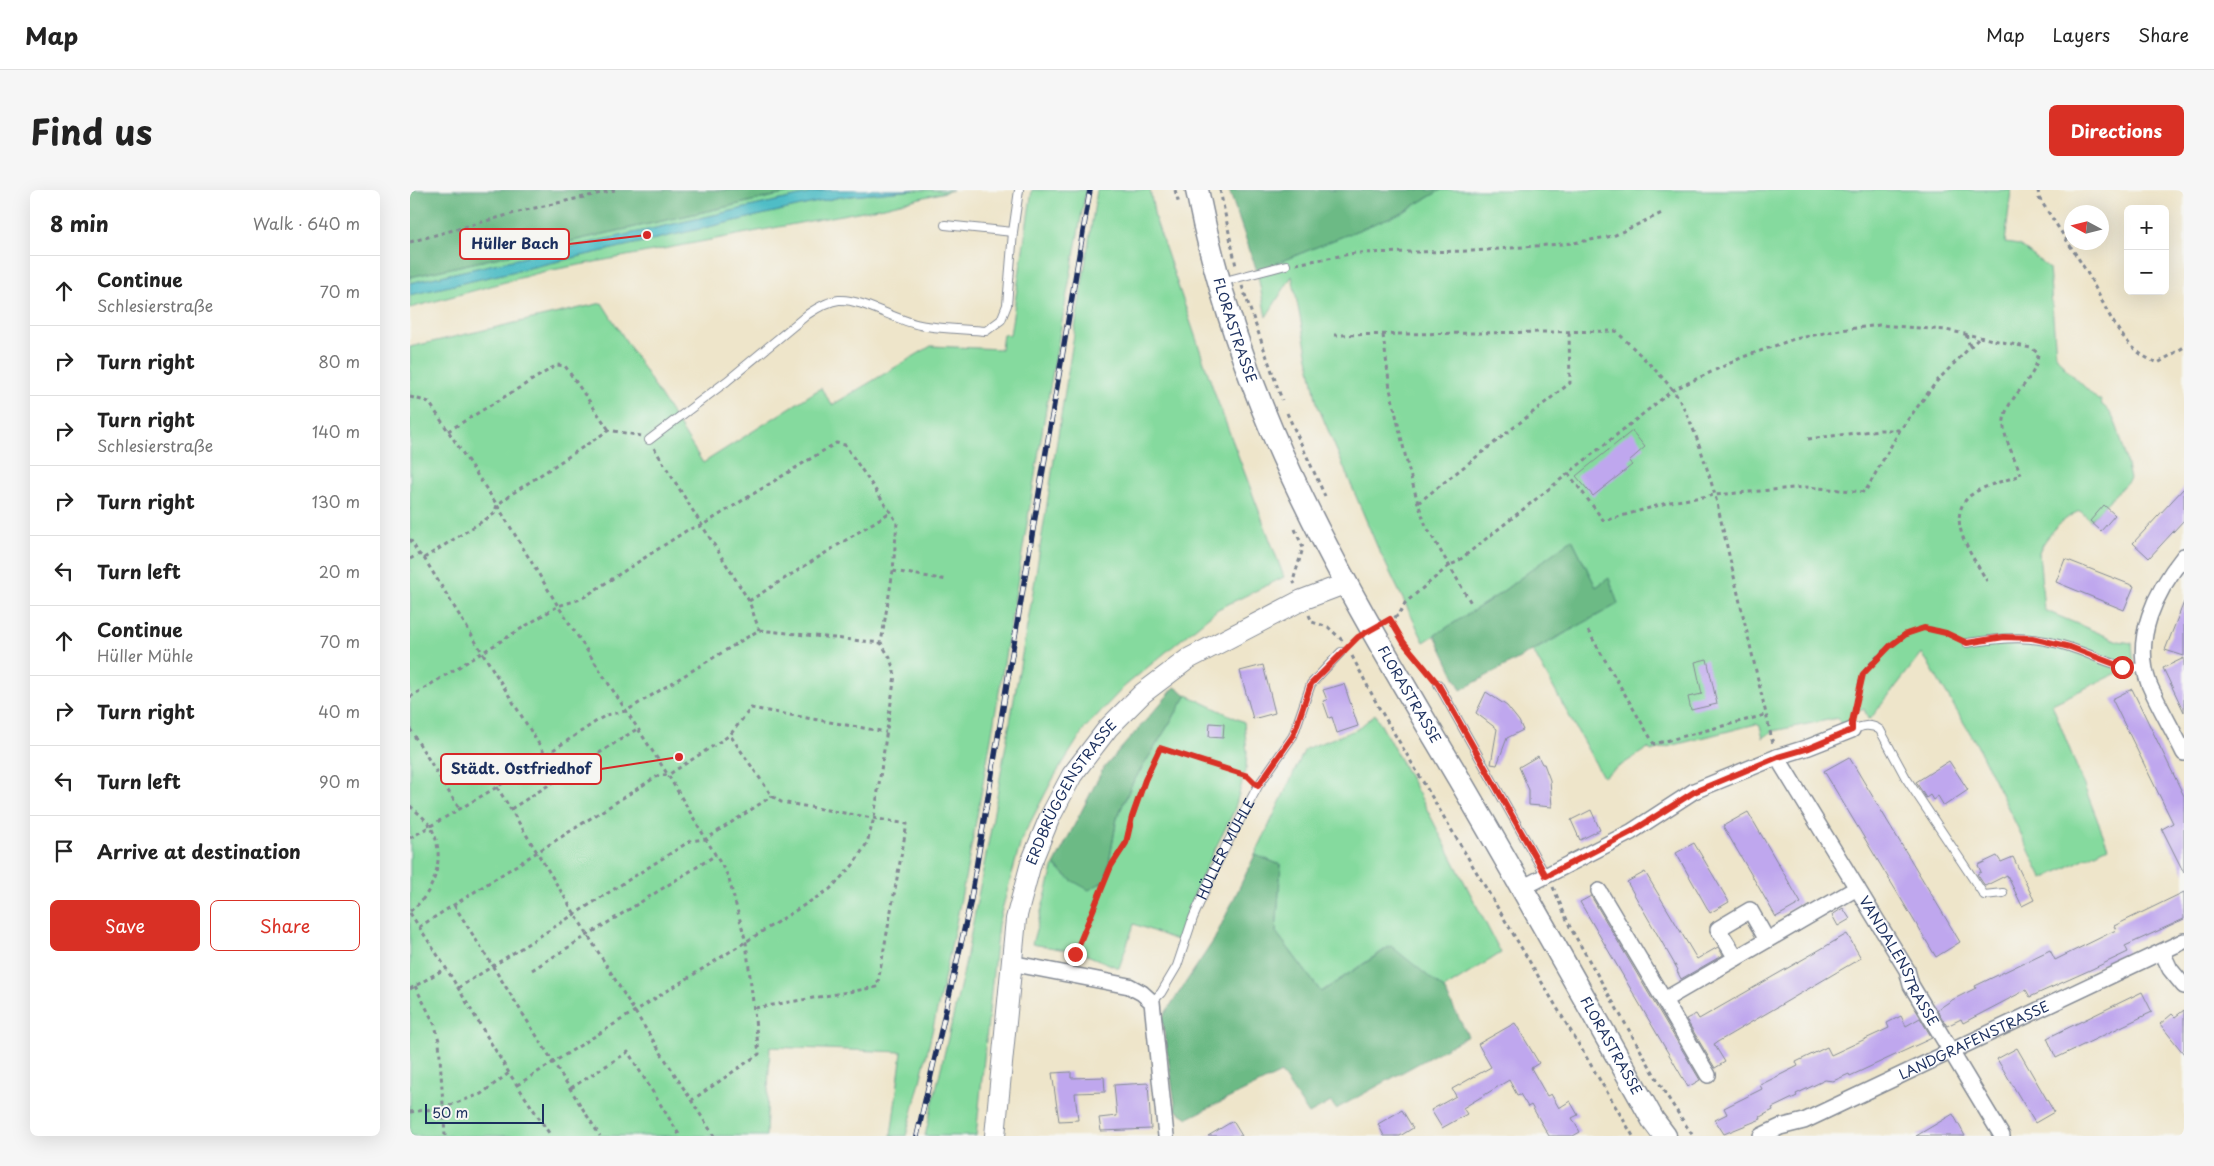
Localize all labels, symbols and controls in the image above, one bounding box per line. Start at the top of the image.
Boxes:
text: Map [25,17,78,53]
text: Map [1986,21,2025,48]
text: Layers [2053,21,2110,48]
text: Share [2138,21,2189,48]
text: Find us [30,104,152,157]
button: Directions [2049,105,2184,156]
north arrow [2064,205,2109,250]
map controls [2124,205,2169,295]
button: + [2124,205,2169,250]
text: 8 min [50,207,109,239]
text: Walk · 640 m [253,211,360,235]
callout: Hüller Bach [460,229,569,259]
text: Hüller Bach [471,231,559,254]
button: − [2124,250,2169,295]
text: Continue [97,265,183,293]
street label: FLORASTRASSE [1208,275,1263,386]
icon: ahead [50,277,78,305]
text: 70 m [320,279,360,303]
text: Schlesierstraße [97,293,213,317]
icon: right [50,347,78,375]
text: Turn right [97,347,195,375]
text: 80 m [318,349,360,373]
text: Turn right [97,405,195,433]
icon: right [50,417,78,445]
text: 140 m [312,419,360,443]
text: Schlesierstraße [97,433,213,457]
icon: right [50,487,78,515]
text: Turn right [97,487,195,515]
text: 130 m [312,489,360,513]
icon: left [50,557,78,585]
text: Turn left [97,557,181,585]
text: 20 m [319,559,360,583]
text: Continue [97,615,183,643]
icon: ahead [50,627,78,655]
text: 70 m [320,629,360,653]
street label: FLORASTRASSE [1373,641,1447,747]
text: Hüller Mühle [97,643,193,667]
route start [2111,656,2134,679]
icon: right [50,697,78,725]
text: Turn right [97,697,195,725]
text: 40 m [318,699,360,723]
street label: ERDBRÜGGENSTRASSE [1020,714,1121,868]
callout: Städt. Ostfriedhof [441,754,601,784]
text: Städt. Ostfriedhof [451,756,592,779]
icon: left [50,767,78,795]
text: Turn left [97,767,181,795]
text: 90 m [319,769,360,793]
street label: HÜLLER MÜHLE [1191,794,1260,903]
icon: arrive [50,837,78,865]
text: Arrive at destination [97,837,301,865]
street label: VANDALENSTRASSE [1854,892,1944,1030]
button: Save [50,900,200,951]
button: Share [210,900,360,951]
route end [1064,943,1087,966]
street label: FLORASTRASSE [1575,992,1648,1098]
street label: LANDGRAFENSTRASSE [1895,995,2053,1085]
scale bar [425,1101,544,1124]
text: 50 m [432,1102,468,1123]

